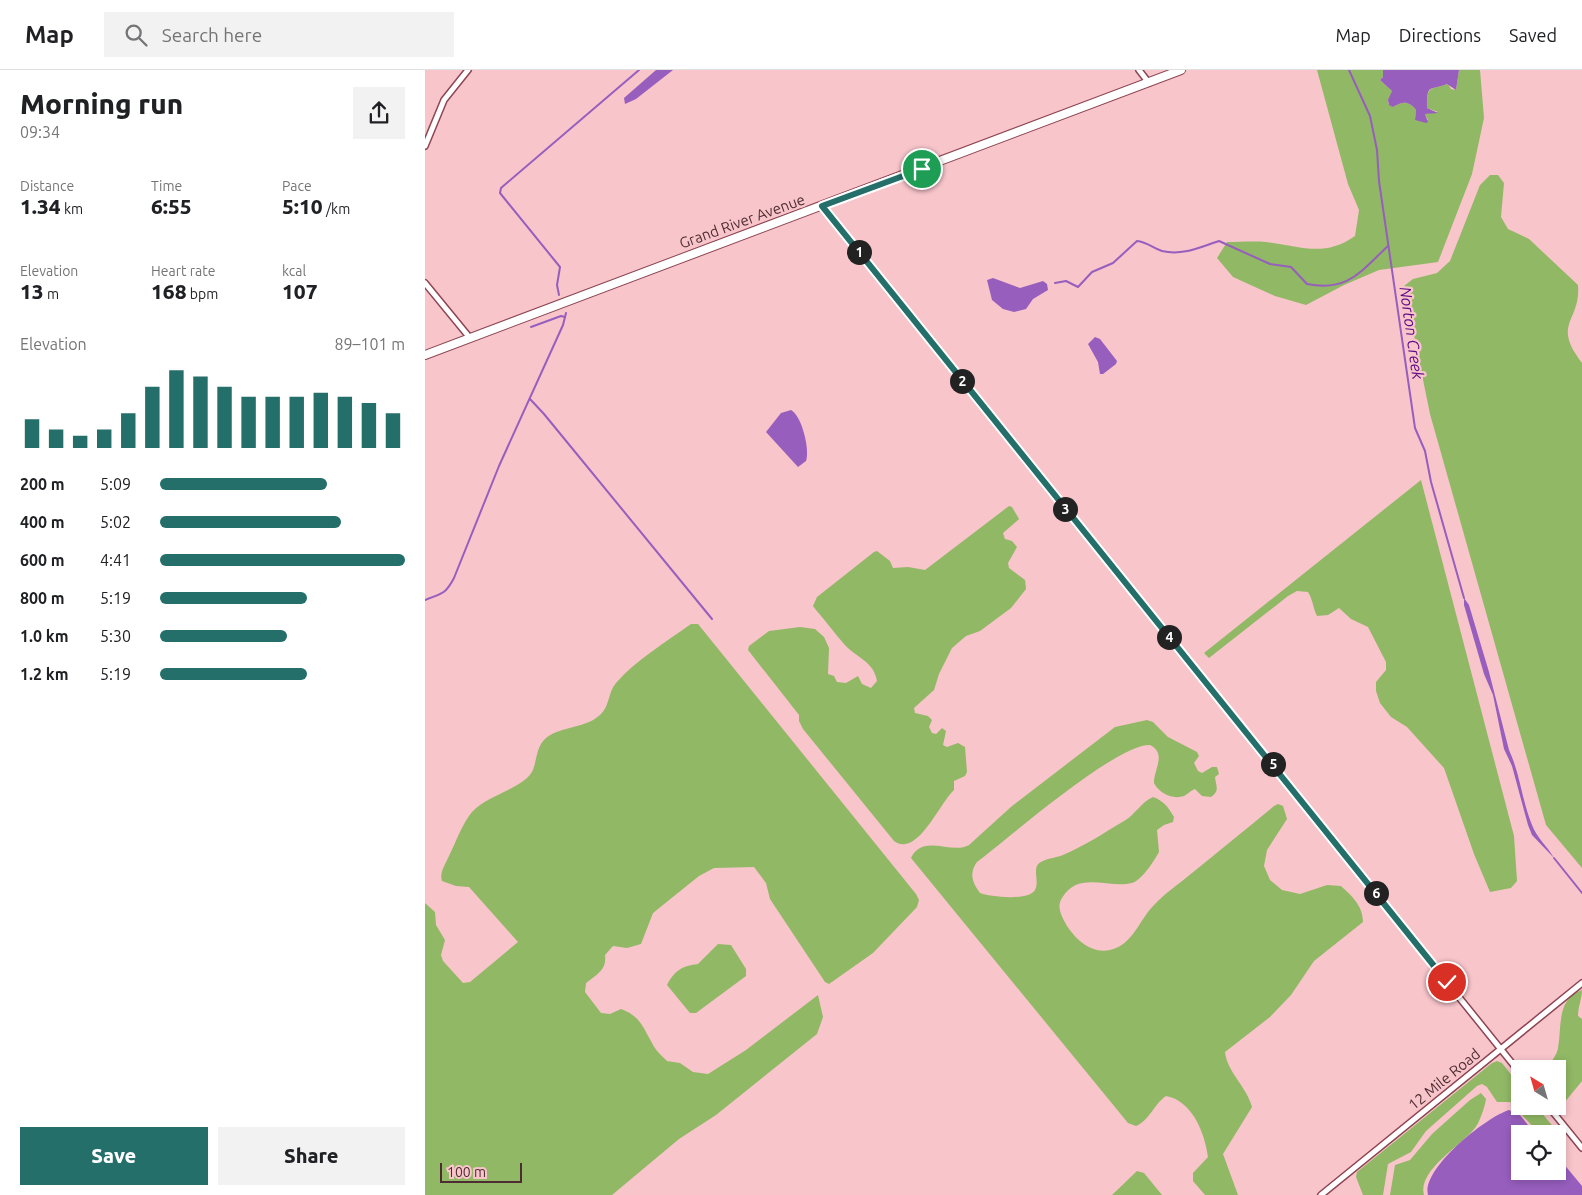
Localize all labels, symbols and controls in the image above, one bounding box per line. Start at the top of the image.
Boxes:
search box [104,12,454,57]
text: Map [25,21,74,48]
icon: search [122,21,150,49]
text: Search here [162,24,262,46]
text: Map [1335,25,1371,45]
text: Directions [1399,25,1481,45]
text: Saved [1509,25,1557,45]
button: share [353,87,405,139]
text: Morning run [20,88,183,119]
text: 09:34 [20,123,60,141]
pin [901,148,943,190]
icon: arrive [908,155,936,183]
text: Distance [20,178,74,194]
text: Time [151,178,182,194]
text: Pace [282,178,312,194]
street label: Grand River Avenue [677,190,807,252]
text: 1.34 [20,194,61,218]
text: 6:55 [151,194,192,218]
text: 5:10 [282,194,323,218]
text: km [61,201,83,217]
text: /km [323,201,350,217]
pin: 1 [847,240,871,264]
text: 1 [856,244,863,260]
text: Elevation [20,263,78,279]
text: Heart rate [151,263,215,279]
text: kcal [282,263,306,279]
text: 13 [20,279,44,303]
text: 168 [151,279,187,303]
text: 107 [282,279,318,303]
water label: Norton Creek [1397,285,1428,381]
text: m [44,286,59,302]
text: bpm [187,286,218,302]
text: Elevation [20,335,87,353]
text: 89–101 m [334,335,405,353]
pin: 2 [949,368,975,394]
text: 2 [959,373,966,389]
text: 200 m [20,475,65,493]
text: 5:09 [100,475,131,493]
pin: 3 [1053,496,1077,522]
text: 3 [1062,501,1069,517]
text: 400 m [20,513,65,531]
text: 5:02 [100,513,131,531]
text: 600 m [20,551,65,569]
text: 4:41 [100,551,131,569]
text: 800 m [20,589,65,607]
text: 5:19 [100,589,131,607]
pin: 4 [1157,624,1181,650]
text: 1.0 km [20,627,69,645]
text: 5:30 [100,627,131,645]
text: 4 [1166,629,1173,645]
text: 1.2 km [20,665,69,683]
text: 5:19 [100,665,131,683]
pin: 5 [1261,752,1285,776]
text: 5 [1270,756,1277,772]
pin: 6 [1363,880,1389,906]
text: 6 [1373,885,1380,901]
pin [1426,961,1468,1003]
icon: check [1433,968,1461,996]
street label: 12 Mile Road [1405,1045,1483,1113]
north arrow [1511,1060,1566,1115]
map controls [1511,1060,1566,1180]
button: locate [1511,1125,1566,1180]
button: Save [20,1127,208,1185]
button: Share [218,1127,405,1185]
scale bar [440,1160,523,1183]
text: 100 m [447,1164,486,1180]

